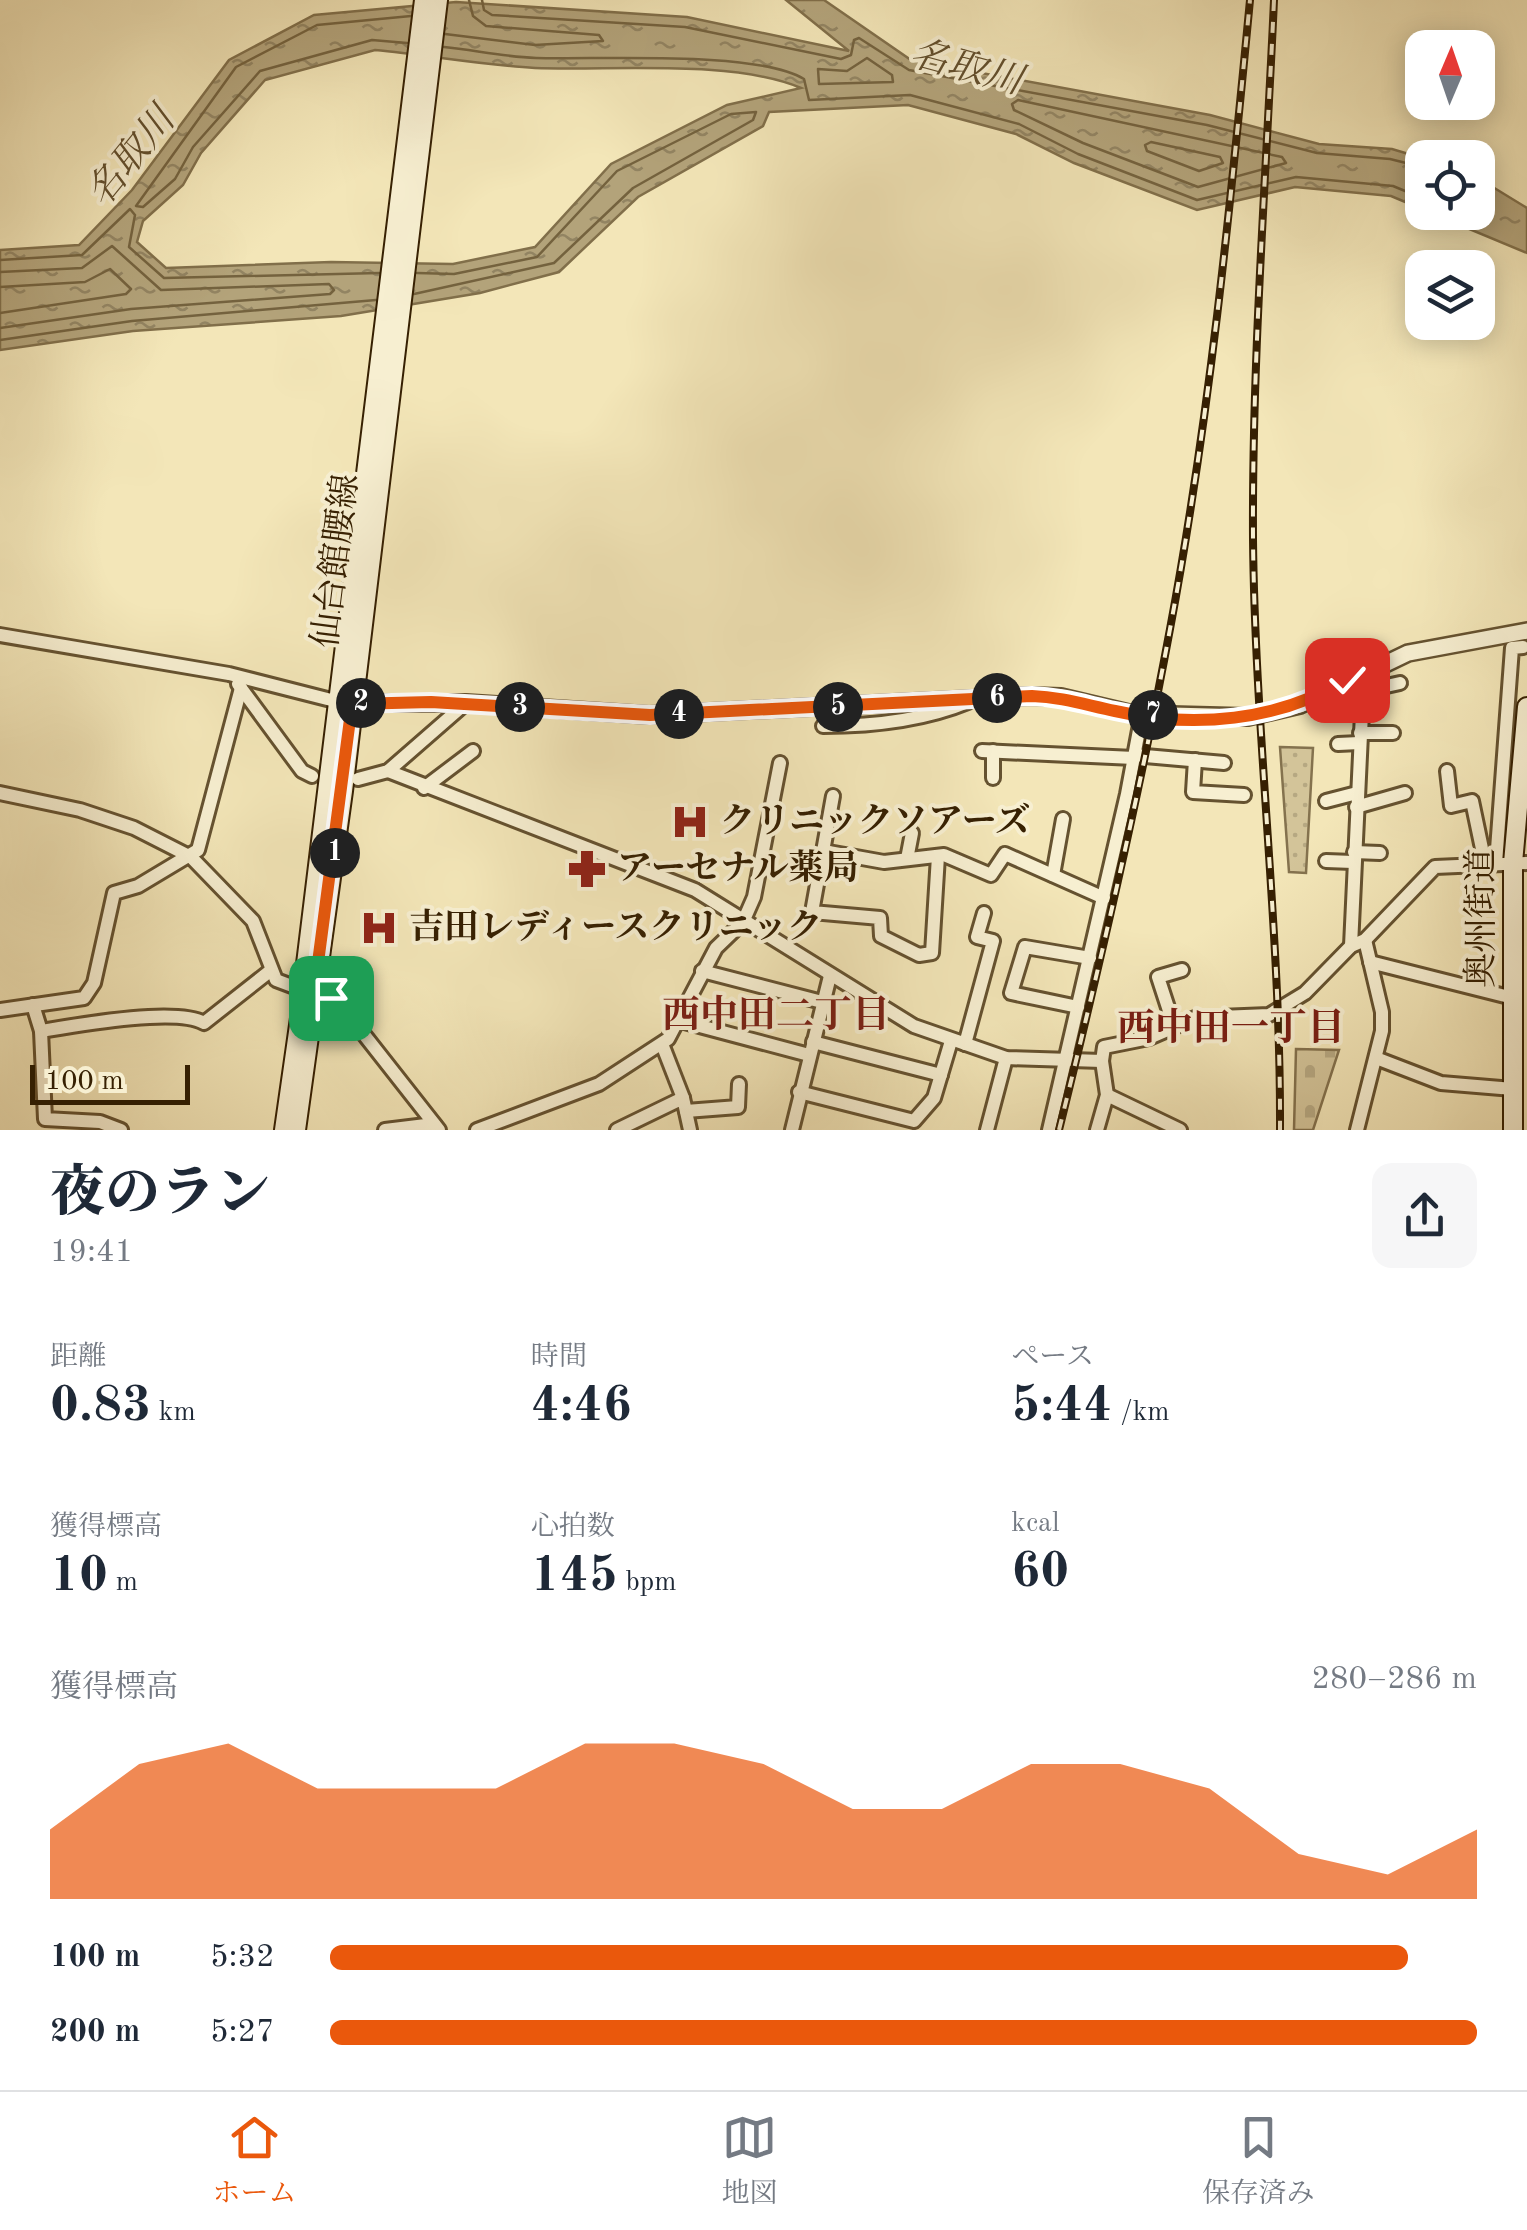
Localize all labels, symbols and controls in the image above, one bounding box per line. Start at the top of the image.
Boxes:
north arrow [1405,30,1495,120]
map controls [1405,30,1495,340]
water label: 名取川 [906,33,1031,103]
water label: 名取川 [79,97,185,214]
button: locate [1405,140,1495,230]
button: layers [1405,250,1495,340]
street label: 仙台館腰線 [306,472,365,650]
pin [1305,638,1390,723]
icon: check [1320,653,1375,708]
pin: 6 [972,673,1022,723]
pin: 2 [336,678,386,728]
pin: 3 [495,682,545,732]
pin: 5 [813,682,863,732]
text: 6 [989,684,1005,712]
text: 2 [353,689,369,717]
pin: 4 [654,689,704,739]
pin: 7 [1128,690,1178,740]
text: 3 [512,693,528,721]
text: 5 [830,693,846,721]
text: 4 [671,700,687,728]
text: 7 [1145,701,1161,729]
hospital icon: クリニックソアーズ [669,801,711,843]
place label: クリニックソアーズ [720,802,1030,840]
pin: 1 [310,828,360,878]
text: 1 [327,839,343,867]
pharmacy icon: アーセナル薬局 [566,848,608,890]
street label: 奥州街道 [1462,848,1500,988]
place label: アーセナル薬局 [617,849,859,887]
hospital icon: 吉田レディースクリニック [358,907,400,949]
place label: 吉田レディースクリニック [409,908,822,946]
pin [289,956,374,1041]
icon: arrive [304,971,359,1026]
district label: 西中田二丁目 [662,994,890,1036]
district label: 西中田一丁目 [1117,1007,1345,1049]
scale bar [30,1060,190,1104]
text: 100 m [45,1068,124,1096]
button: share [1372,1163,1477,1268]
text: 夜のラン [50,1168,270,1223]
text: 19:41 [50,1237,133,1269]
text: 距離 [50,1344,106,1372]
text: 時間 [531,1344,587,1372]
text: ペース [1011,1344,1094,1372]
text: 0.83 [50,1382,151,1432]
text: 4:46 [531,1382,632,1432]
text: 5:44 [1011,1382,1112,1432]
text: km [151,1399,196,1427]
text: /km [1112,1399,1170,1427]
text: kcal [1011,1510,1060,1538]
text: 獲得標高 [50,1514,162,1542]
text: 心拍数 [531,1514,615,1542]
text: 60 [1011,1548,1069,1598]
text: 10 [50,1552,108,1602]
text: 145 [531,1552,618,1602]
text: m [108,1569,138,1597]
text: bpm [618,1569,677,1597]
text: 280–286 m [1311,1664,1477,1696]
text: 獲得標高 [50,1673,178,1705]
text: 100 m [50,1942,140,1974]
text: 5:32 [210,1942,275,1974]
text: 200 m [50,2017,140,2049]
text: 5:27 [210,2017,275,2049]
tab: ホーム [212,2110,297,2213]
tab: 地図 [721,2110,778,2213]
tab: 保存済み [1202,2110,1315,2213]

